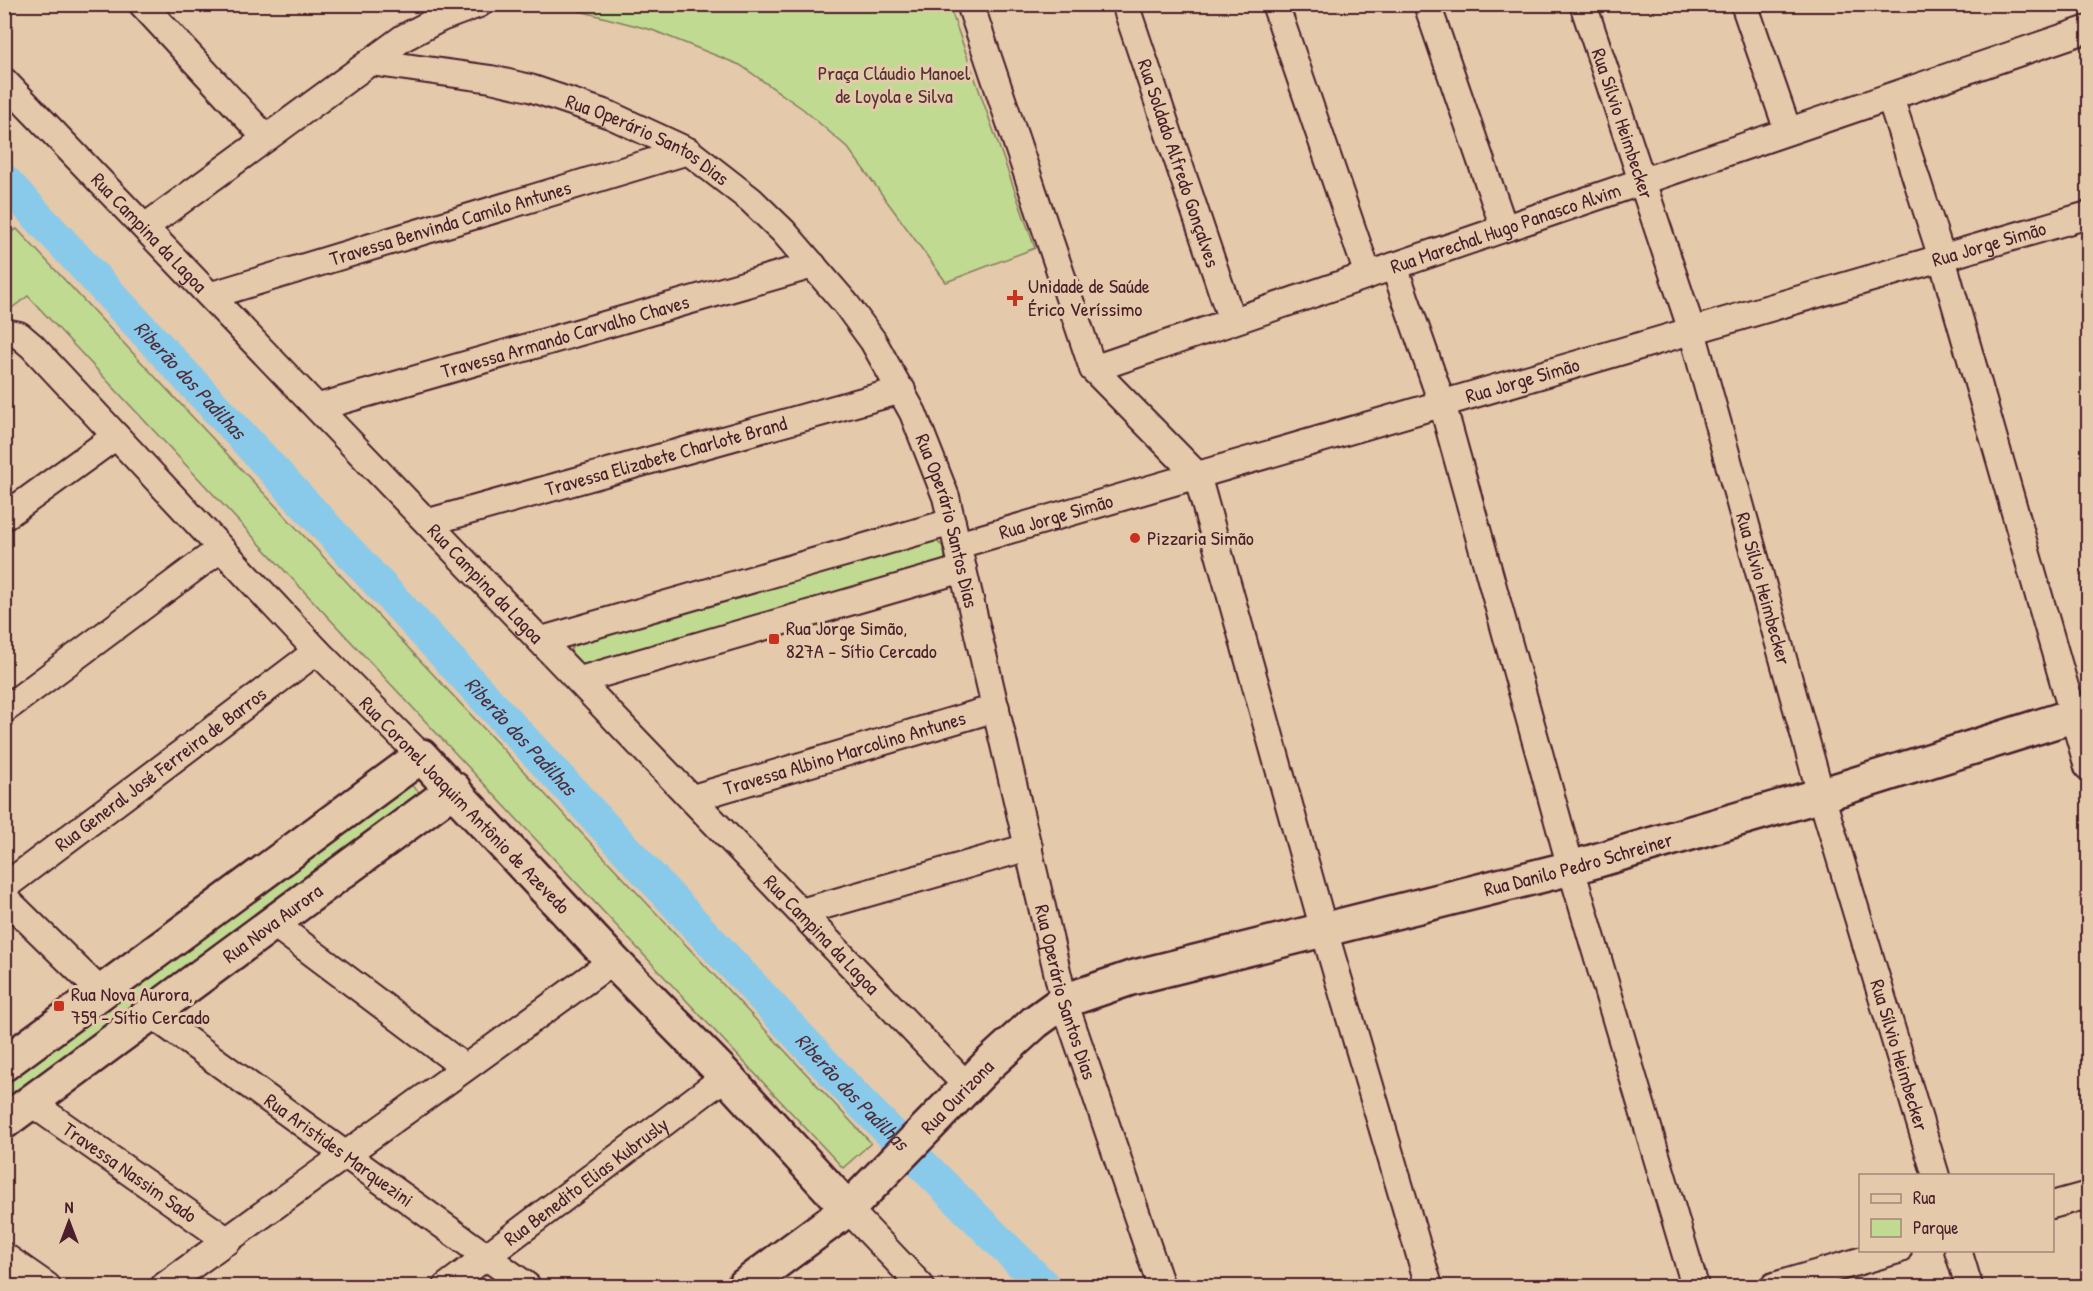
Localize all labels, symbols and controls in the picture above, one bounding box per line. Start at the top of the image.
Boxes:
street label: Rua Sílvio Heimbecker [1586,45,1661,202]
street label: Rua Soldado Alfredo Gonçalves [1132,55,1227,271]
park label: Praça Cláudio Manoel de Loyola e Silva [818,59,971,109]
street label: Rua Operário Santos Dias [562,87,735,191]
street label: Rua Campina da Lagoa [86,166,214,298]
street label: Travessa Benvinda Camilo Antunes [326,173,575,272]
street label: Rua Marechal Hugo Panasco Alvim [1387,176,1624,279]
street label: Rua Jorge Simão [1929,214,2049,273]
place label: Unidade de Saúde Érico Veríssimo [1028,272,1150,322]
street label: Travessa Armando Carvalho Chaves [438,287,692,384]
marker: Unidade de Saúde Érico Veríssimo [1006,289,1024,307]
water label: Riberão dos Padilhas [128,314,254,447]
street label: Rua Jorge Simão [1462,350,1582,409]
street label: Travessa Elizabete Charlote Brand [542,409,790,502]
street label: Rua Operário Santos Dias [909,430,986,611]
street label: Rua Jorge Simão [996,487,1116,545]
street label: Rua Sílvio Heimbecker [1730,509,1798,668]
street label: Rua Campina da Lagoa [422,517,550,649]
place label: Pizzaria Simão [1147,524,1254,551]
marker: Pizzaria Simão [1128,531,1142,545]
place label: Rua Jorge Simão, 827A - Sítio Cercado [786,614,937,664]
marker: Rua Jorge Simão, 827A - Sítio Cercado [767,632,781,646]
water label: Riberão dos Padilhas [458,670,585,803]
street label: Rua General José Ferreira de Barros [49,680,272,857]
street label: Rua Coronel Joaquim Antônio de Azevedo [354,690,577,919]
street label: Travessa Albino Marcolino Antunes [720,704,969,801]
street label: Rua Danilo Pedro Schreiner [1481,825,1676,902]
street label: Rua Campina da Lagoa [758,868,886,1000]
street label: Rua Nova Aurora [217,877,328,969]
street label: Rua Operário Santos Dias [1029,902,1104,1083]
street label: Rua Sílvio Heimbecker [1864,976,1936,1134]
place label: Rua Nova Aurora, 759 - Sítio Cercado [71,980,210,1030]
marker: Rua Nova Aurora, 759 - Sítio Cercado [52,999,66,1013]
water label: Riberão dos Padilhas [789,1026,917,1158]
street label: Rua Ourizona [914,1053,999,1140]
street label: Rua Aristides Marquezini [259,1086,419,1213]
street label: Rua Benedito Elias Kubrusly [498,1110,673,1252]
street label: Travessa Nassim Sado [57,1117,201,1227]
legend [1859,1174,2054,1252]
text: Rua [1913,1185,1935,1210]
north arrow [39,1192,99,1252]
text: Parque [1913,1215,1958,1240]

